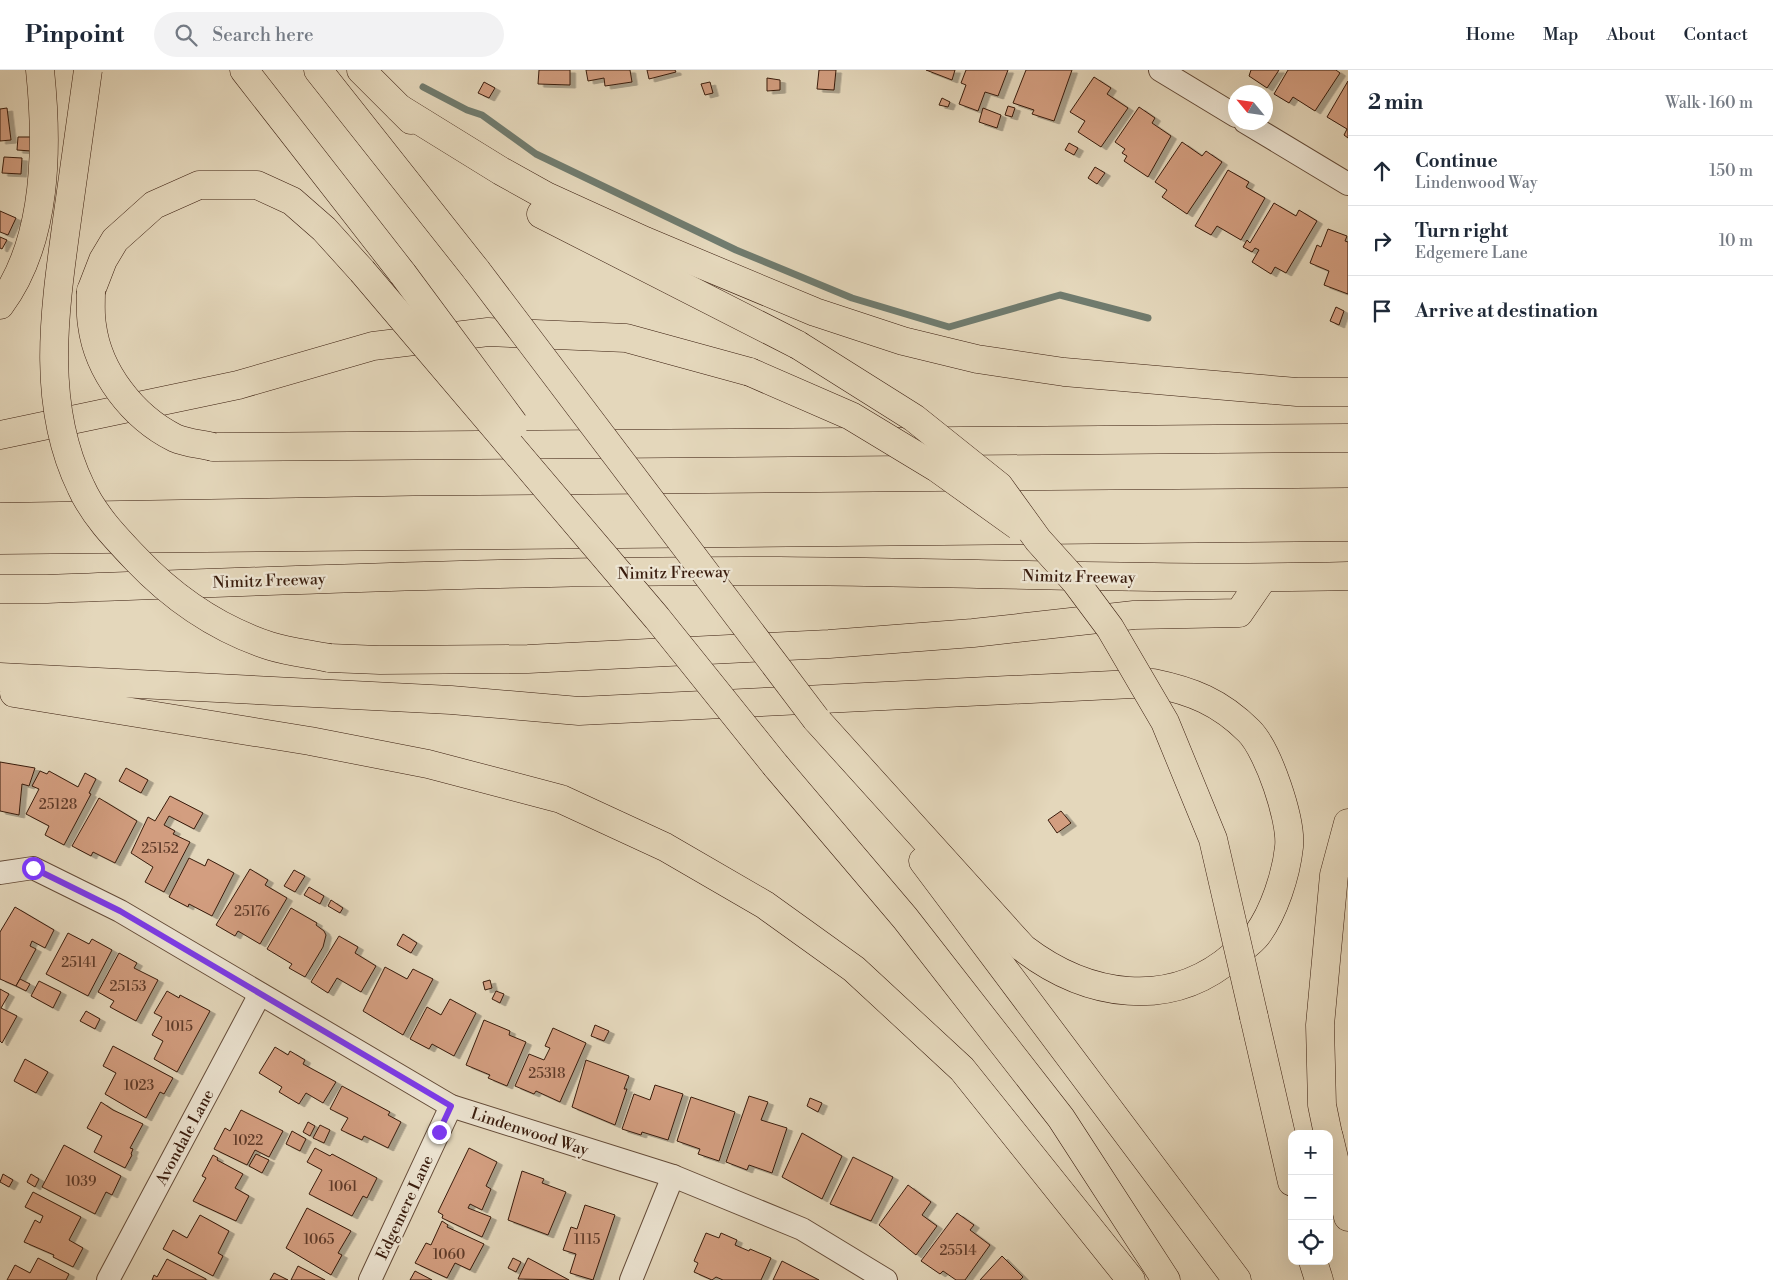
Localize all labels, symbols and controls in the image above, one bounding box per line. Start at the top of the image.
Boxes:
search box [154,12,504,57]
text: Pinpoint [25,20,124,50]
icon: search [172,21,200,49]
text: Search here [212,23,314,47]
text: Home [1466,23,1515,46]
text: Map [1543,23,1579,46]
text: About [1607,23,1656,46]
text: Contact [1684,23,1748,46]
north arrow [1228,85,1273,130]
text: 2 min [1368,90,1423,116]
text: Walk · 160 m [1665,93,1753,113]
text: Continue [1415,149,1498,173]
icon: ahead [1368,157,1396,185]
text: 150 m [1709,161,1753,181]
text: Lindenwood Way [1415,173,1538,193]
text: Turn right [1415,219,1508,243]
icon: right [1368,227,1396,255]
text: 10 m [1719,231,1753,251]
text: Edgemere Lane [1415,243,1528,263]
icon: arrive [1368,297,1396,325]
text: Arrive at destination [1415,299,1598,323]
street label: Nimitz Freeway [617,562,731,584]
street label: Nimitz Freeway [1022,566,1136,588]
street label: Nimitz Freeway [212,569,326,593]
house number: 25128 [39,796,77,814]
house number: 25152 [141,840,179,858]
route start [22,857,45,880]
house number: 25176 [234,903,271,921]
house number: 25141 [61,954,97,972]
house number: 25153 [109,978,147,996]
house number: 1015 [165,1018,193,1036]
house number: 25318 [528,1065,566,1083]
house number: 1023 [124,1077,154,1095]
street label: Avondale Lane [151,1086,219,1190]
street label: Lindenwood Way [468,1104,591,1160]
route end [428,1121,451,1144]
map controls [1288,1130,1333,1265]
button: + [1288,1130,1333,1175]
house number: 1022 [233,1132,263,1150]
street label: Edgemere Lane [372,1152,438,1263]
house number: 1039 [65,1173,97,1191]
button: − [1288,1175,1333,1220]
house number: 1061 [329,1178,358,1196]
button: locate [1288,1220,1333,1265]
house number: 1065 [303,1231,335,1249]
house number: 1115 [574,1231,601,1249]
house number: 25514 [939,1242,977,1260]
house number: 1060 [433,1246,465,1264]

